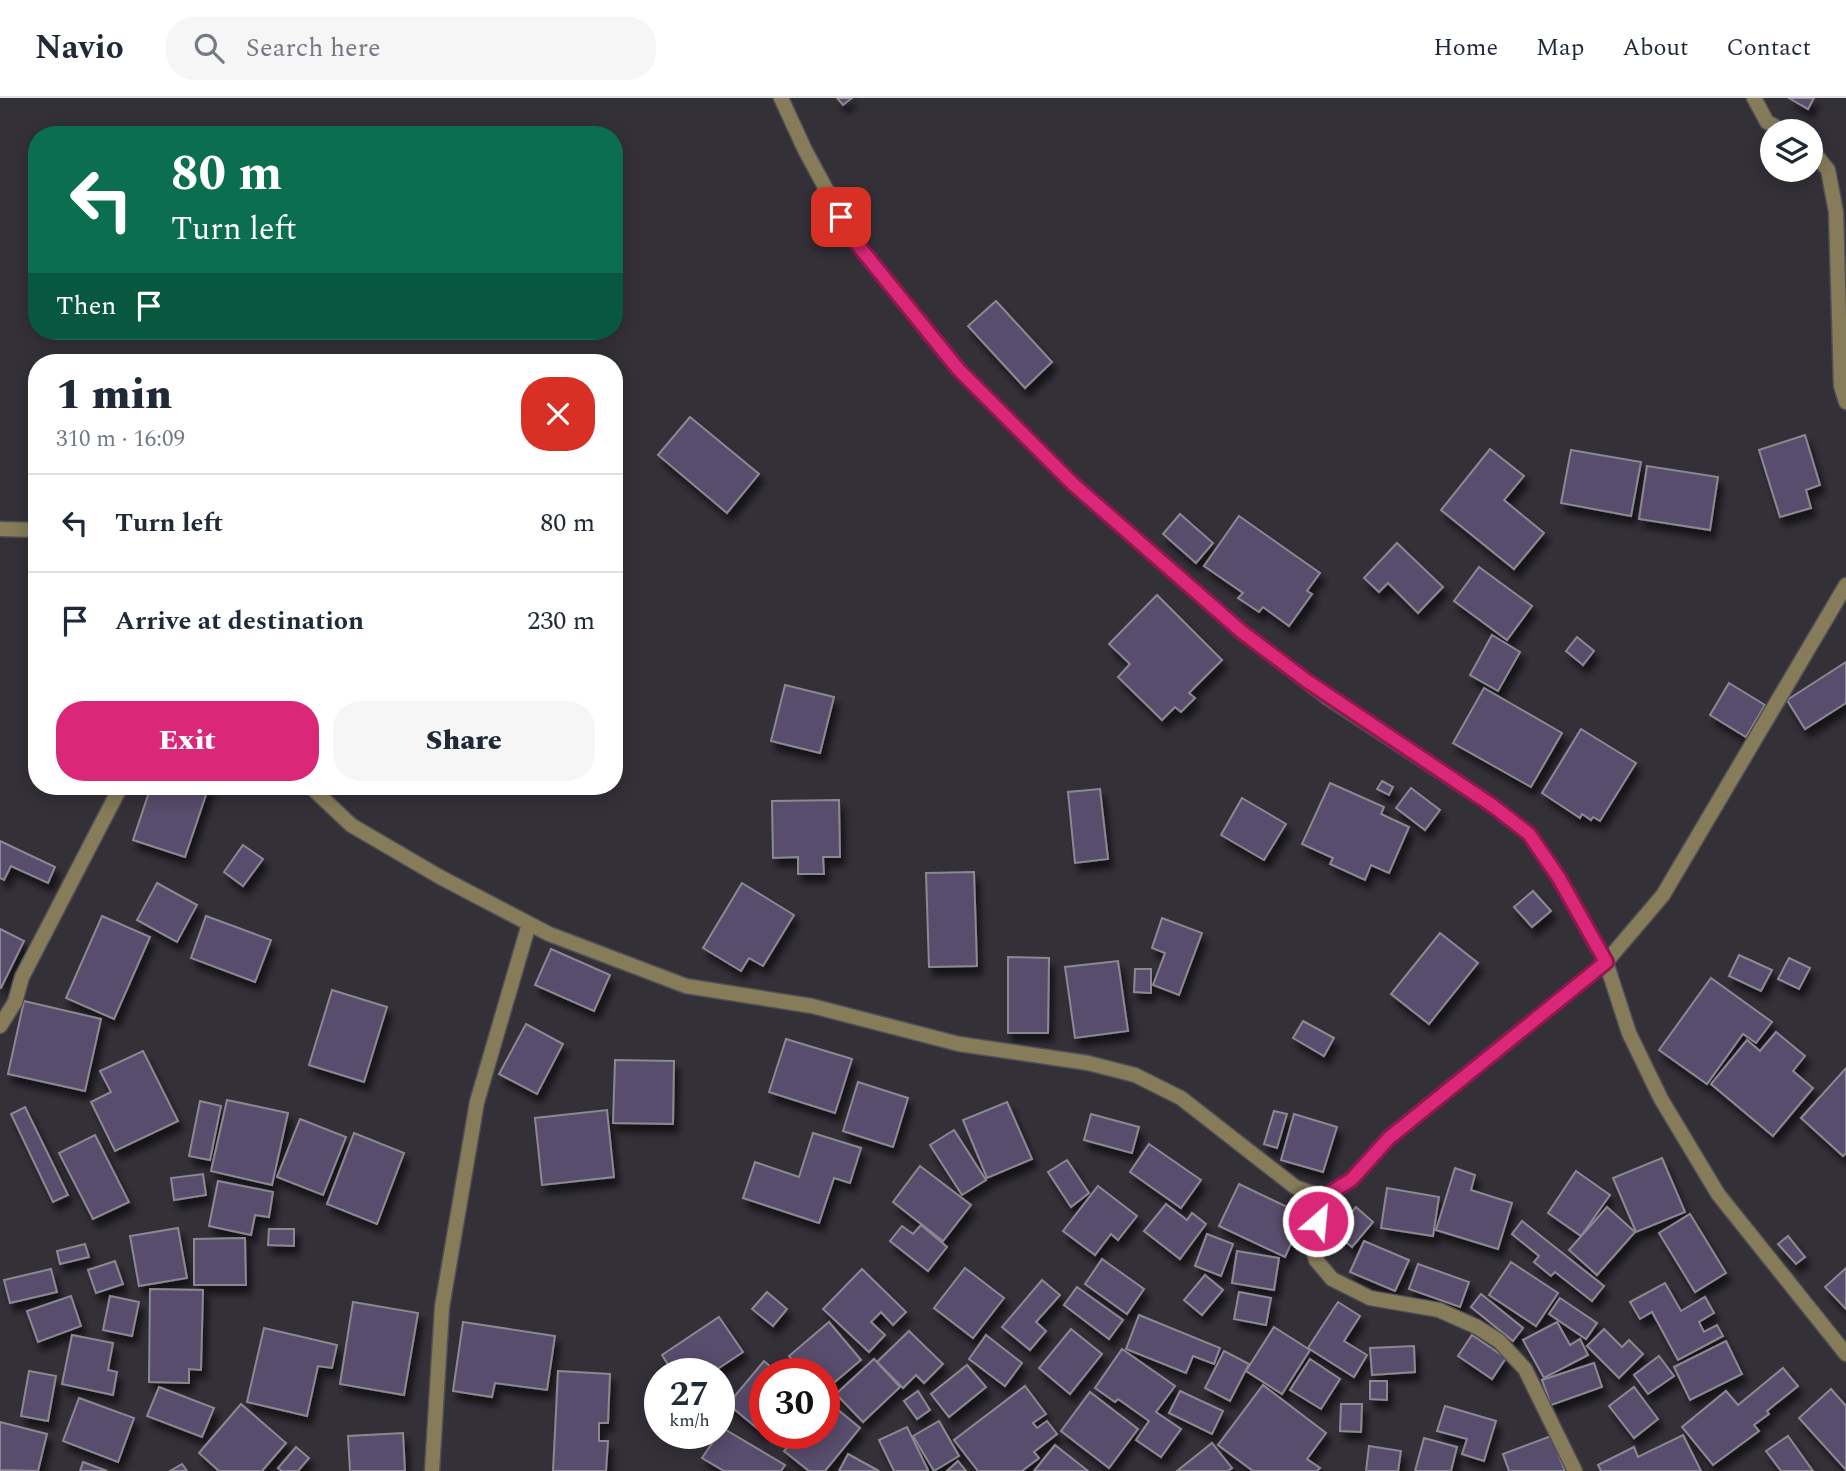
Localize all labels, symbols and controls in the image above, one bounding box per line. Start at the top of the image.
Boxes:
search box [166,17,656,80]
text: Navio [35,23,124,73]
text: Search here [246,28,381,68]
icon: search [190,29,228,67]
text: Home [1433,30,1498,66]
text: Map [1536,30,1584,66]
text: About [1622,30,1688,66]
text: Contact [1726,30,1811,66]
map controls [1760,119,1823,182]
button: layers [1760,119,1823,182]
text: 80 m [171,137,282,212]
icon: left [56,154,147,245]
pin [811,187,871,247]
icon: arrive [822,198,860,236]
text: Turn left [171,205,297,254]
text: Then [56,286,116,326]
icon: arrive [130,287,168,325]
text: 1 min [56,364,172,427]
button: close [521,377,595,451]
text: 310 m · 16:09 [56,422,185,457]
text: Turn left [115,503,223,543]
text: 80 m [540,503,595,543]
icon: left [56,504,94,542]
text: Arrive at destination [115,601,364,641]
text: 230 m [527,601,595,641]
icon: arrive [56,602,94,640]
button: Exit [56,701,319,781]
button: Share [333,701,595,781]
position arrow [1281,1184,1355,1258]
speed limit sign: 30 [749,1358,840,1449]
text: 27 [670,1368,709,1421]
text: km/h [669,1407,710,1434]

